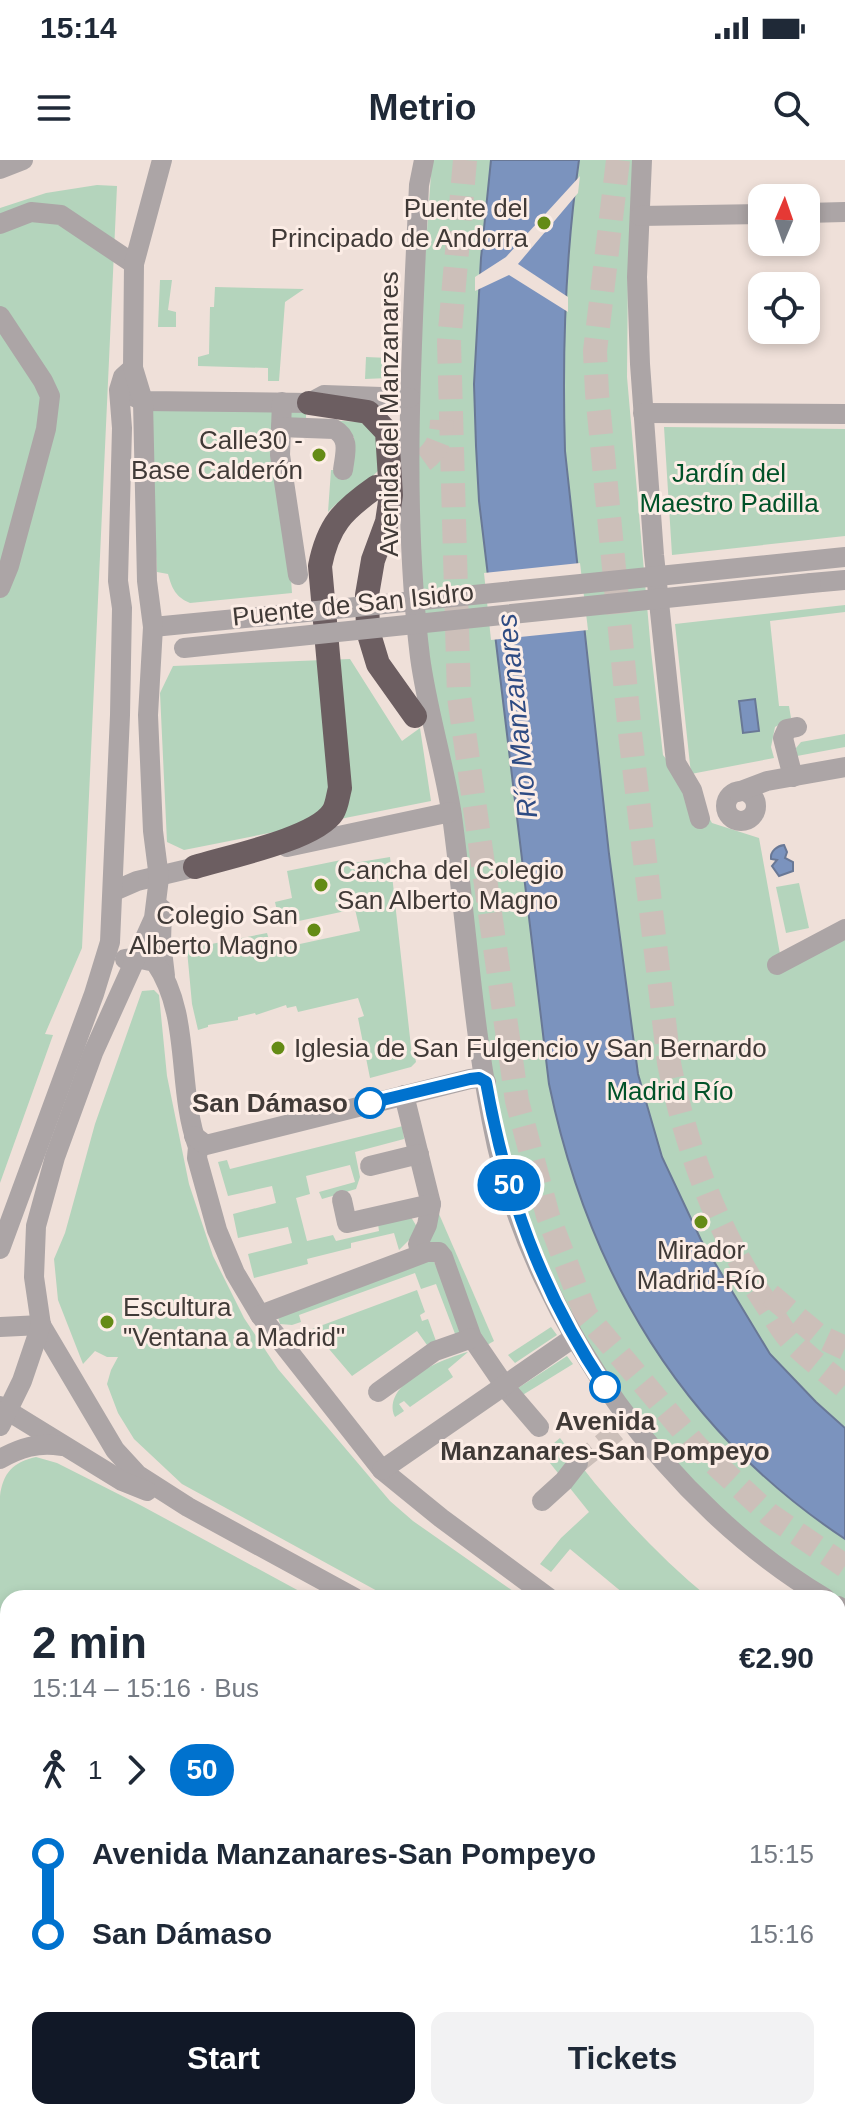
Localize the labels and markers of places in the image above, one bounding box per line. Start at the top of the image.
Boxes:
place label: Puente del Principado de Andorra [271,193,529,253]
marker: Puente del Principado de Andorra [535,214,553,232]
place label: Calle30 - Base Calderón [131,425,303,485]
marker: Calle30 - Base Calderón [310,446,328,464]
place label: Cancha del Colegio San Alberto Magno [337,855,564,915]
marker: Cancha del Colegio San Alberto Magno [312,876,330,894]
place label: Colegio San Alberto Magno [129,900,298,960]
marker: Colegio San Alberto Magno [305,921,323,939]
place label: Iglesia de San Fulgencio y San Bernardo [294,1033,767,1063]
marker: Iglesia de San Fulgencio y San Bernardo [269,1039,287,1057]
place label: San Dámaso [192,1088,348,1118]
marker: San Dámaso [355,1088,385,1118]
marker: Mirador Madrid-Río [692,1213,710,1231]
place label: Mirador Madrid-Río [637,1235,765,1295]
place label: Escultura "Ventana a Madrid" [123,1292,345,1352]
marker: Escultura "Ventana a Madrid" [98,1313,116,1331]
marker: Avenida Manzanares-San Pompeyo [590,1372,620,1402]
place label: Avenida Manzanares-San Pompeyo [440,1406,770,1466]

